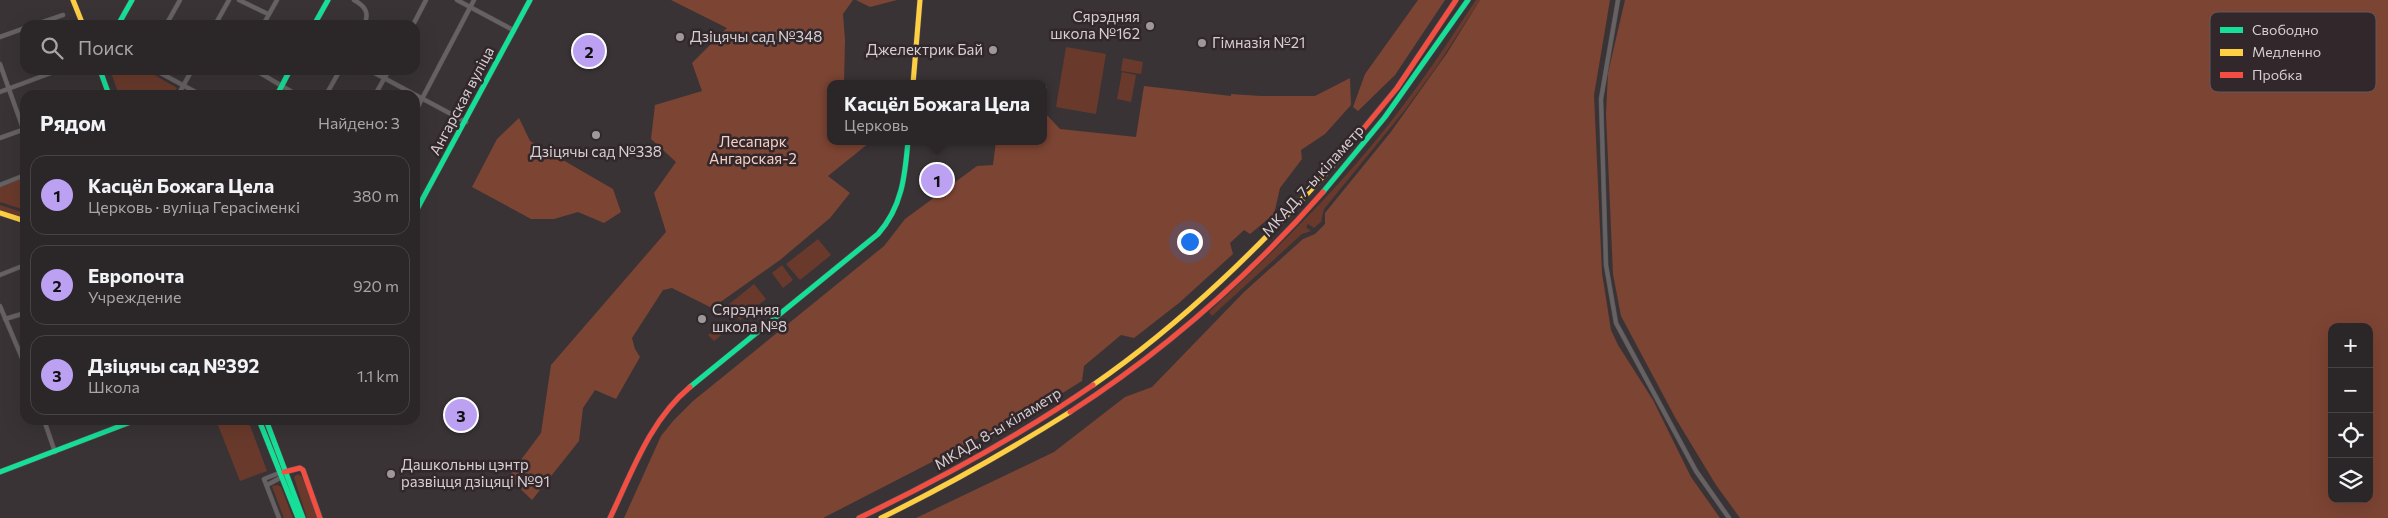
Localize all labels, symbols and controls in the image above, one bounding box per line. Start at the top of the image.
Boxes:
place label: Сярэдняя школа №162 [1050,7,1140,42]
legend [2210,12,2376,92]
search box [20,20,420,75]
marker: Сярэдняя школа №162 [1144,20,1156,32]
text: Свободно [2252,21,2319,38]
place label: Дзіцячы сад №348 [690,27,822,45]
marker: Дзіцячы сад №348 [674,31,686,43]
pin: 2 [573,32,605,70]
place label: Гімназія №21 [1212,33,1306,51]
icon: search [38,34,66,62]
text: Поиск [78,36,134,59]
marker: Гімназія №21 [1196,37,1208,49]
place label: Джелектрик Бай [866,40,983,58]
street label: Ангарская вуліца [425,43,497,158]
text: Медленно [2252,43,2321,60]
marker: Джелектрик Бай [987,44,999,56]
text: Пробка [2252,66,2302,83]
popup [827,80,1047,145]
text: Касцёл Божага Цела [844,92,1030,115]
text: Рядом [40,110,106,135]
text: Найдено: 3 [318,113,400,132]
text: Церковь [844,115,908,134]
street label: МКАД, 7-ы кіламетр [1258,121,1367,240]
marker: Дзіцячы сад №338 [590,129,602,141]
park label: Лесапарк Ангарская-2 [709,132,797,167]
place label: Дзіцячы сад №338 [530,142,662,160]
pin: 1 [921,161,953,199]
text: Касцёл Божага Цела [88,174,274,197]
text: 1 [53,186,61,205]
text: 380 m [353,186,399,205]
text: Церковь · вуліца Герасіменкі [88,197,300,216]
your location [1177,229,1203,255]
text: Европочта [88,264,184,287]
text: 2 [52,276,62,295]
text: 920 m [353,276,399,295]
text: Учреждение [88,287,181,306]
place label: Сярэдняя школа №8 [712,300,787,335]
marker: Сярэдняя школа №8 [696,313,708,325]
map controls [2328,323,2373,503]
button: + [2328,323,2373,368]
text: Дзіцячы сад №392 [88,354,259,377]
text: 3 [52,366,62,385]
text: 1.1 km [357,366,399,385]
button: − [2328,368,2373,413]
text: Школа [88,377,140,396]
street label: МКАД, 8-ы кіламетр [931,383,1064,473]
pin: 3 [445,396,477,434]
button: locate [2328,413,2373,458]
place label: Дашкольны цэнтр развіцця дзіцяці №91 [401,455,550,490]
button: layers [2328,458,2373,503]
marker: Дашкольны цэнтр развіцця дзіцяці №91 [385,468,397,480]

